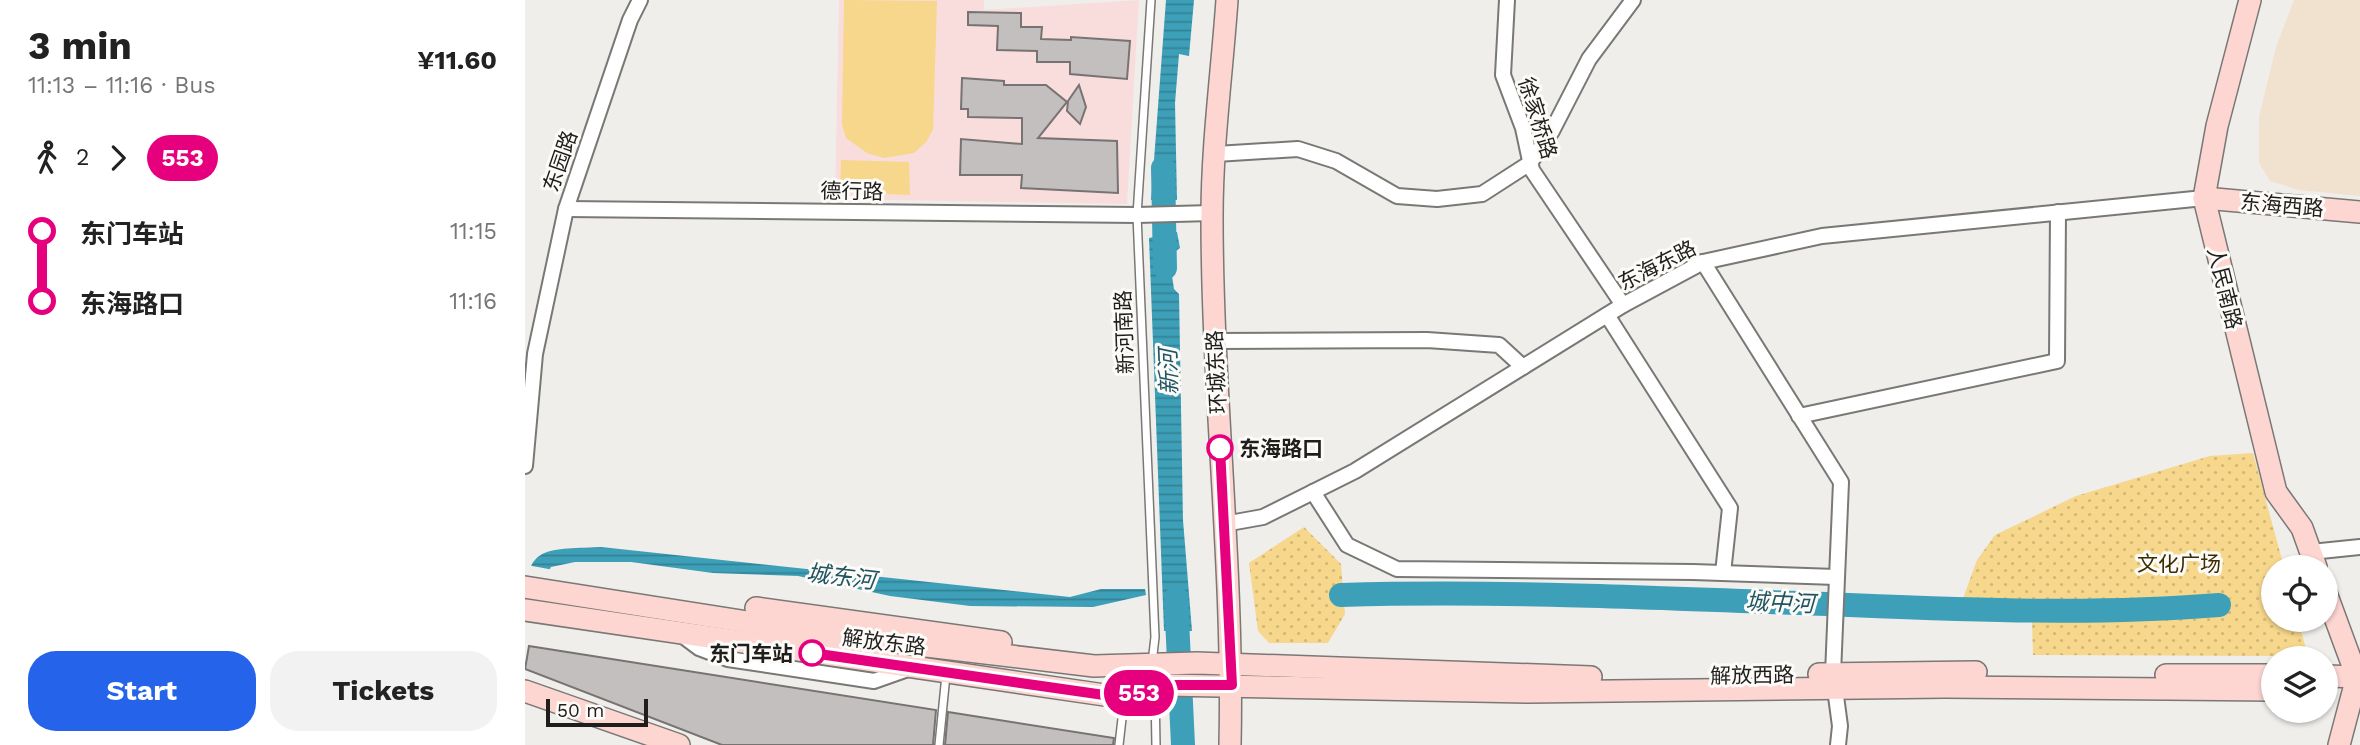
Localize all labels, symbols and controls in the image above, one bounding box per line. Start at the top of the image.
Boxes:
text: 3 min [28,24,132,68]
text: ¥11.60 [417,45,497,75]
text: 11:13 – 11:16 · Bus [28,72,216,99]
street label: 徐家桥路 [1514,74,1562,162]
street label: 东园路 [538,127,582,195]
icon: walk [28,139,66,177]
icon: forward [99,139,137,177]
text: 2 [76,144,89,171]
text: 553 [161,144,204,172]
street label: 德行路 [820,178,884,204]
street label: 东海西路 [2239,189,2325,221]
text: 11:15 [450,218,497,245]
text: 东门车站 [80,219,184,249]
street label: 东海东路 [1614,235,1700,295]
street label: 人民南路 [2203,244,2247,332]
text: 11:16 [449,288,497,315]
text: 东海路口 [80,289,184,319]
street label: 新河南路 [1110,290,1138,374]
street label: 环城东路 [1201,329,1231,415]
water label: 新河 [1155,345,1183,395]
marker: 东海路口 [1207,435,1233,461]
place label: 东海路口 [1239,436,1323,461]
park label: 文化广场 [2137,551,2221,576]
map controls [2261,555,2338,723]
button: locate [2261,555,2338,632]
water label: 城东河 [805,559,881,595]
water label: 城中河 [1745,588,1819,618]
street label: 解放东路 [841,624,927,660]
marker: 东门车站 [799,640,825,666]
place label: 东门车站 [709,641,793,666]
button: layers [2261,646,2338,723]
button: Start [28,651,256,731]
button: Tickets [270,651,497,731]
street label: 解放西路 [1710,662,1794,688]
line badge: 553 [1099,670,1179,716]
text: 553 [1118,679,1160,707]
scale bar [546,696,647,728]
text: 50 m [557,699,604,722]

